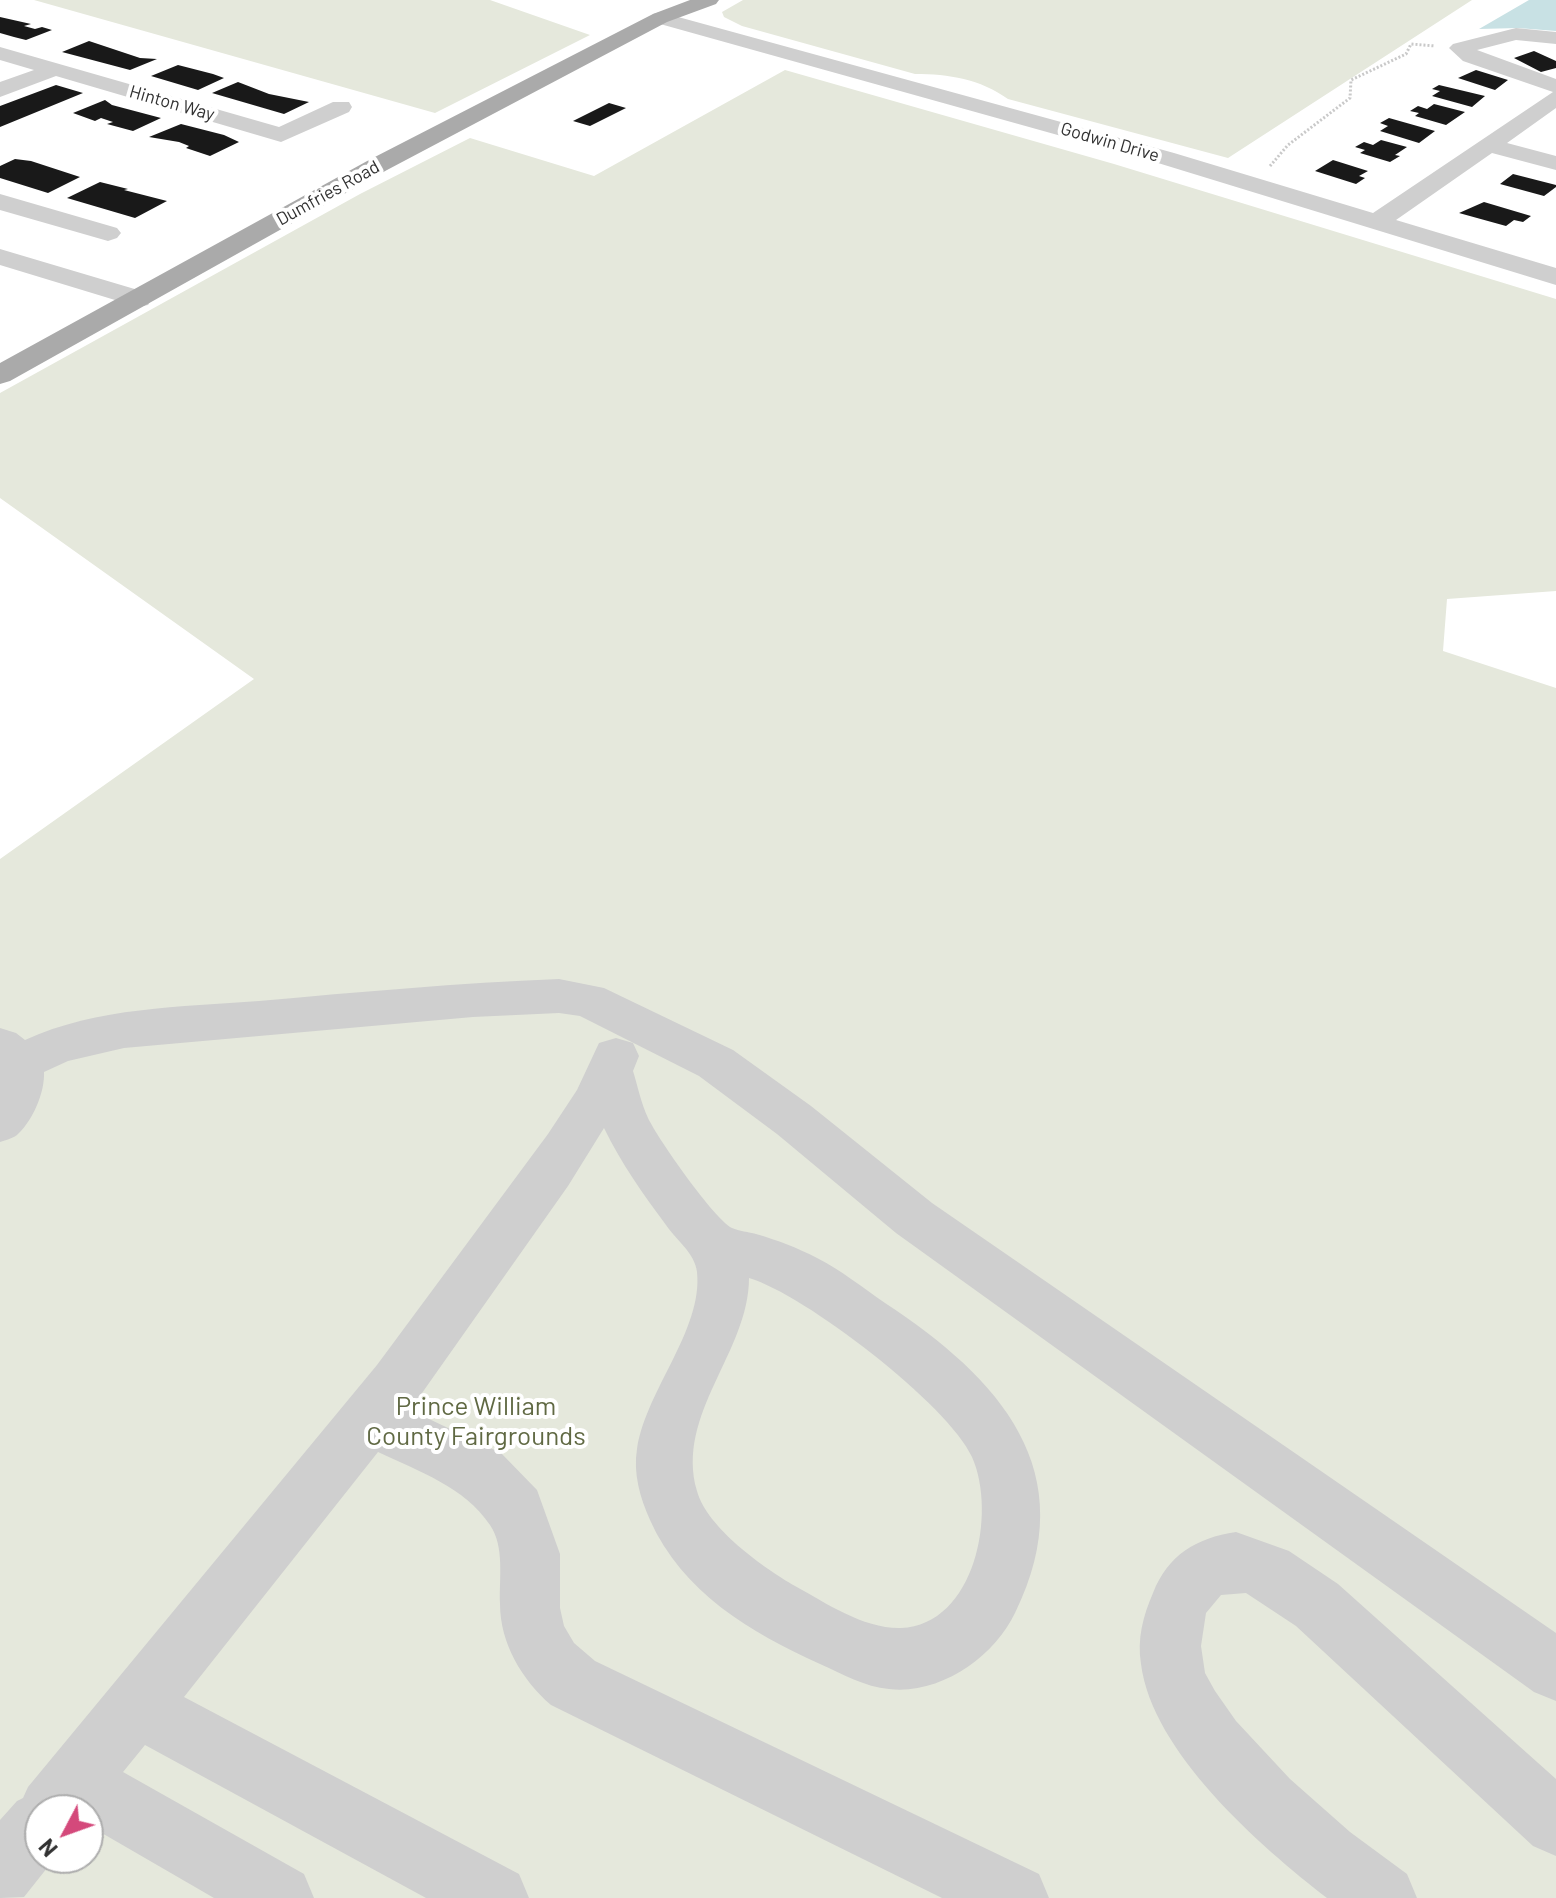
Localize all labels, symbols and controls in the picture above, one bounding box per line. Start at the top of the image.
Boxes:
street label: Hinton Way [127,81,217,125]
street label: Godwin Drive [1058,118,1162,166]
street label: Dumfries Road [273,156,383,230]
park label: Prince William County Fairgrounds [366,1390,586,1452]
north arrow [24,1794,104,1874]
text: N [33,1834,62,1862]

